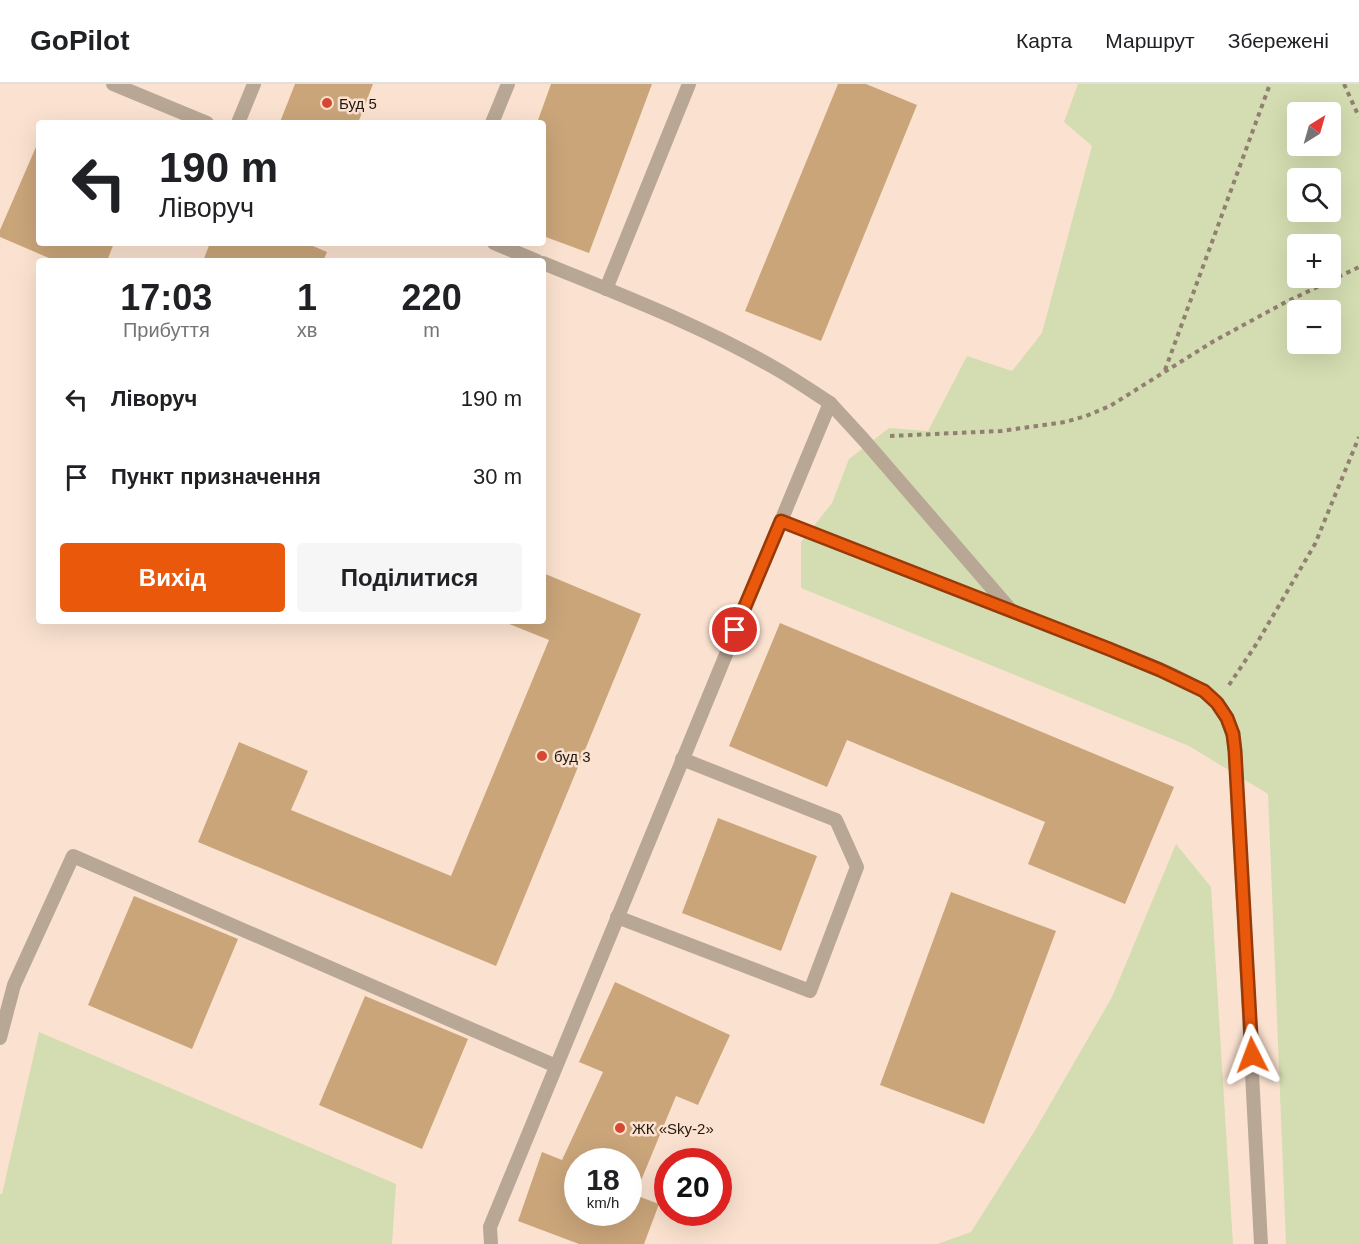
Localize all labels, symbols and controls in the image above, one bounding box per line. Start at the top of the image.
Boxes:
text: GoPilot [30,25,130,56]
text: Карта [1016,29,1072,52]
text: Маршрут [1105,29,1195,52]
text: Збережені [1228,29,1329,52]
place label: Буд 5 [339,95,377,112]
marker: Буд 5 [320,96,334,110]
north arrow [1287,102,1341,156]
map controls [1287,102,1341,354]
icon: left [60,144,138,222]
text: 190 m [159,144,278,191]
button: search [1287,168,1341,222]
text: Ліворуч [159,193,254,223]
button: + [1287,234,1341,288]
text: 17:03 [120,277,212,318]
text: 1 [297,277,317,318]
text: 220 [402,277,462,318]
button: − [1287,300,1341,354]
text: Прибуття [123,319,210,341]
text: хв [297,319,317,341]
text: m [423,319,440,341]
icon: left [60,383,93,416]
text: Ліворуч [111,386,197,411]
text: 190 m [461,386,522,411]
icon: arrive [60,461,93,494]
text: Пункт призначення [111,464,321,489]
text: 30 m [473,464,522,489]
button: Вихід [60,543,285,612]
button: Поділитися [297,543,522,612]
pin [709,604,760,655]
icon: arrive [718,613,751,646]
place label: буд 3 [554,748,591,765]
marker: буд 3 [535,749,549,763]
position arrow [1220,1023,1284,1087]
place label: ЖК «Sky-2» [632,1120,714,1137]
marker: ЖК «Sky-2» [613,1121,627,1135]
speed limit sign: 20 [654,1148,732,1226]
text: 18 [586,1163,620,1196]
text: km/h [587,1194,619,1211]

